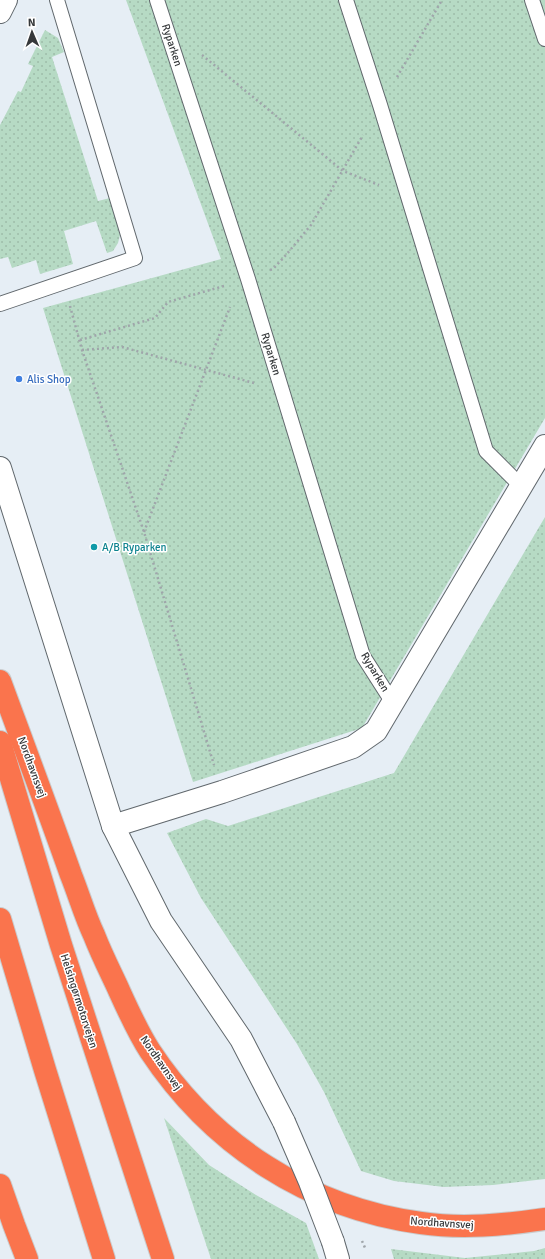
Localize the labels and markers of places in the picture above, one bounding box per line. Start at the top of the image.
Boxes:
place label: Alis Shop [27,373,71,386]
marker: Alis Shop [14,374,24,384]
place label: A/B Ryparken [102,541,166,554]
marker: A/B Ryparken [89,542,99,552]

